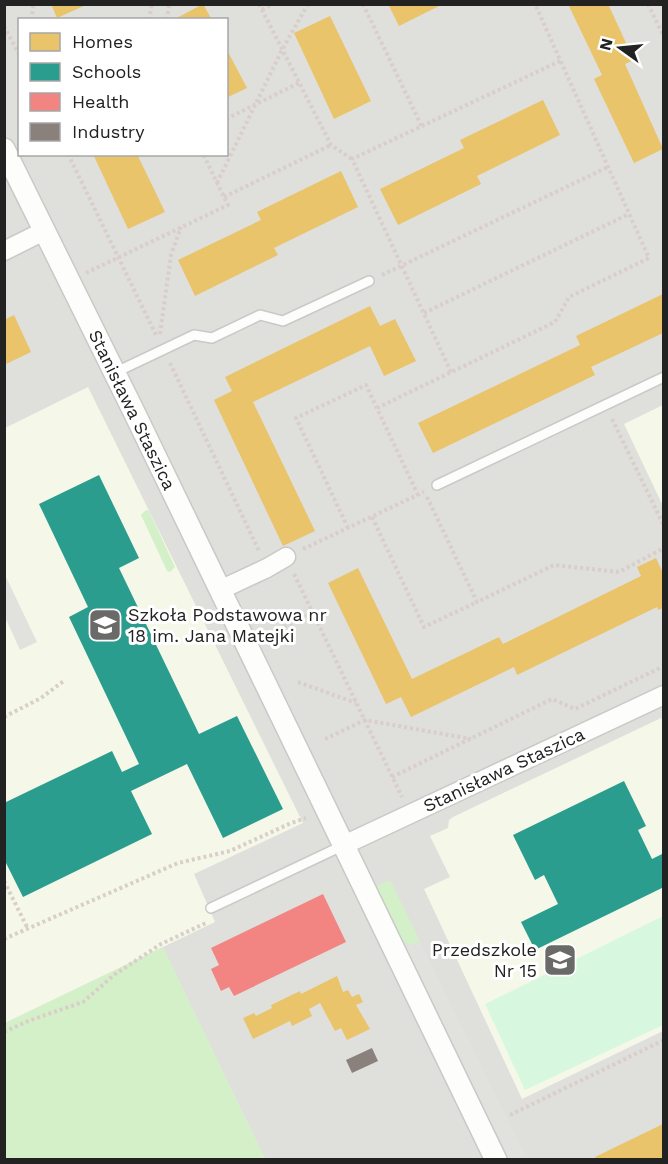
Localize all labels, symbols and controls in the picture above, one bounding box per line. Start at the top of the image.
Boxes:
legend [18,18,228,156]
north arrow [590,18,650,78]
text: Homes [72,31,133,52]
text: N [595,36,617,52]
text: Schools [72,61,141,82]
text: Health [72,91,129,112]
text: Industry [72,121,145,142]
street label: Stanisława Staszica [85,326,180,493]
place label: Szkoła Podstawowa nr 18 im. Jana Matejki [128,604,327,646]
school or university icon: Szkoła Podstawowa nr 18 im. Jana Matejki [87,607,123,643]
street label: Stanisława Staszica [420,723,588,816]
place label: Przedszkole Nr 15 [432,939,537,981]
school or university icon: Przedszkole Nr 15 [542,942,578,978]

